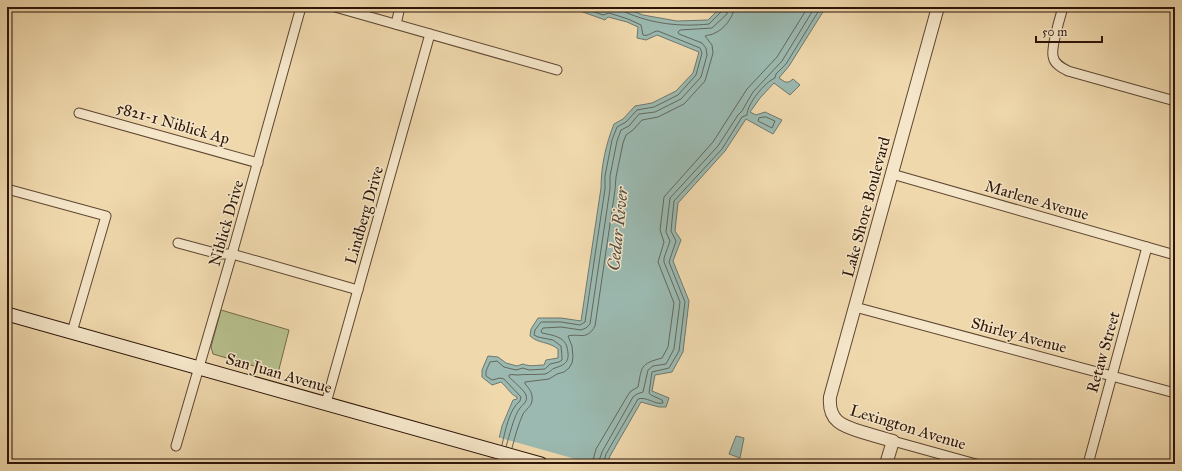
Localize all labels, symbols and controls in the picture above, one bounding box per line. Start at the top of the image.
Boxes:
scale bar [1036,18,1102,44]
text: 50 m [1042,25,1067,39]
street label: 5821-1 Niblick Ap [114,98,232,148]
street label: Lake Shore Boulevard [838,135,894,279]
street label: Lindberg Drive [341,163,388,267]
street label: Marlene Avenue [983,176,1091,224]
street label: Niblick Drive [205,177,247,268]
water label: Cedar River [603,185,633,272]
street label: Retaw Street [1082,309,1124,395]
street label: Shirley Avenue [969,313,1069,357]
street label: San Juan Avenue [223,349,335,398]
street label: Lexington Avenue [848,400,969,455]

